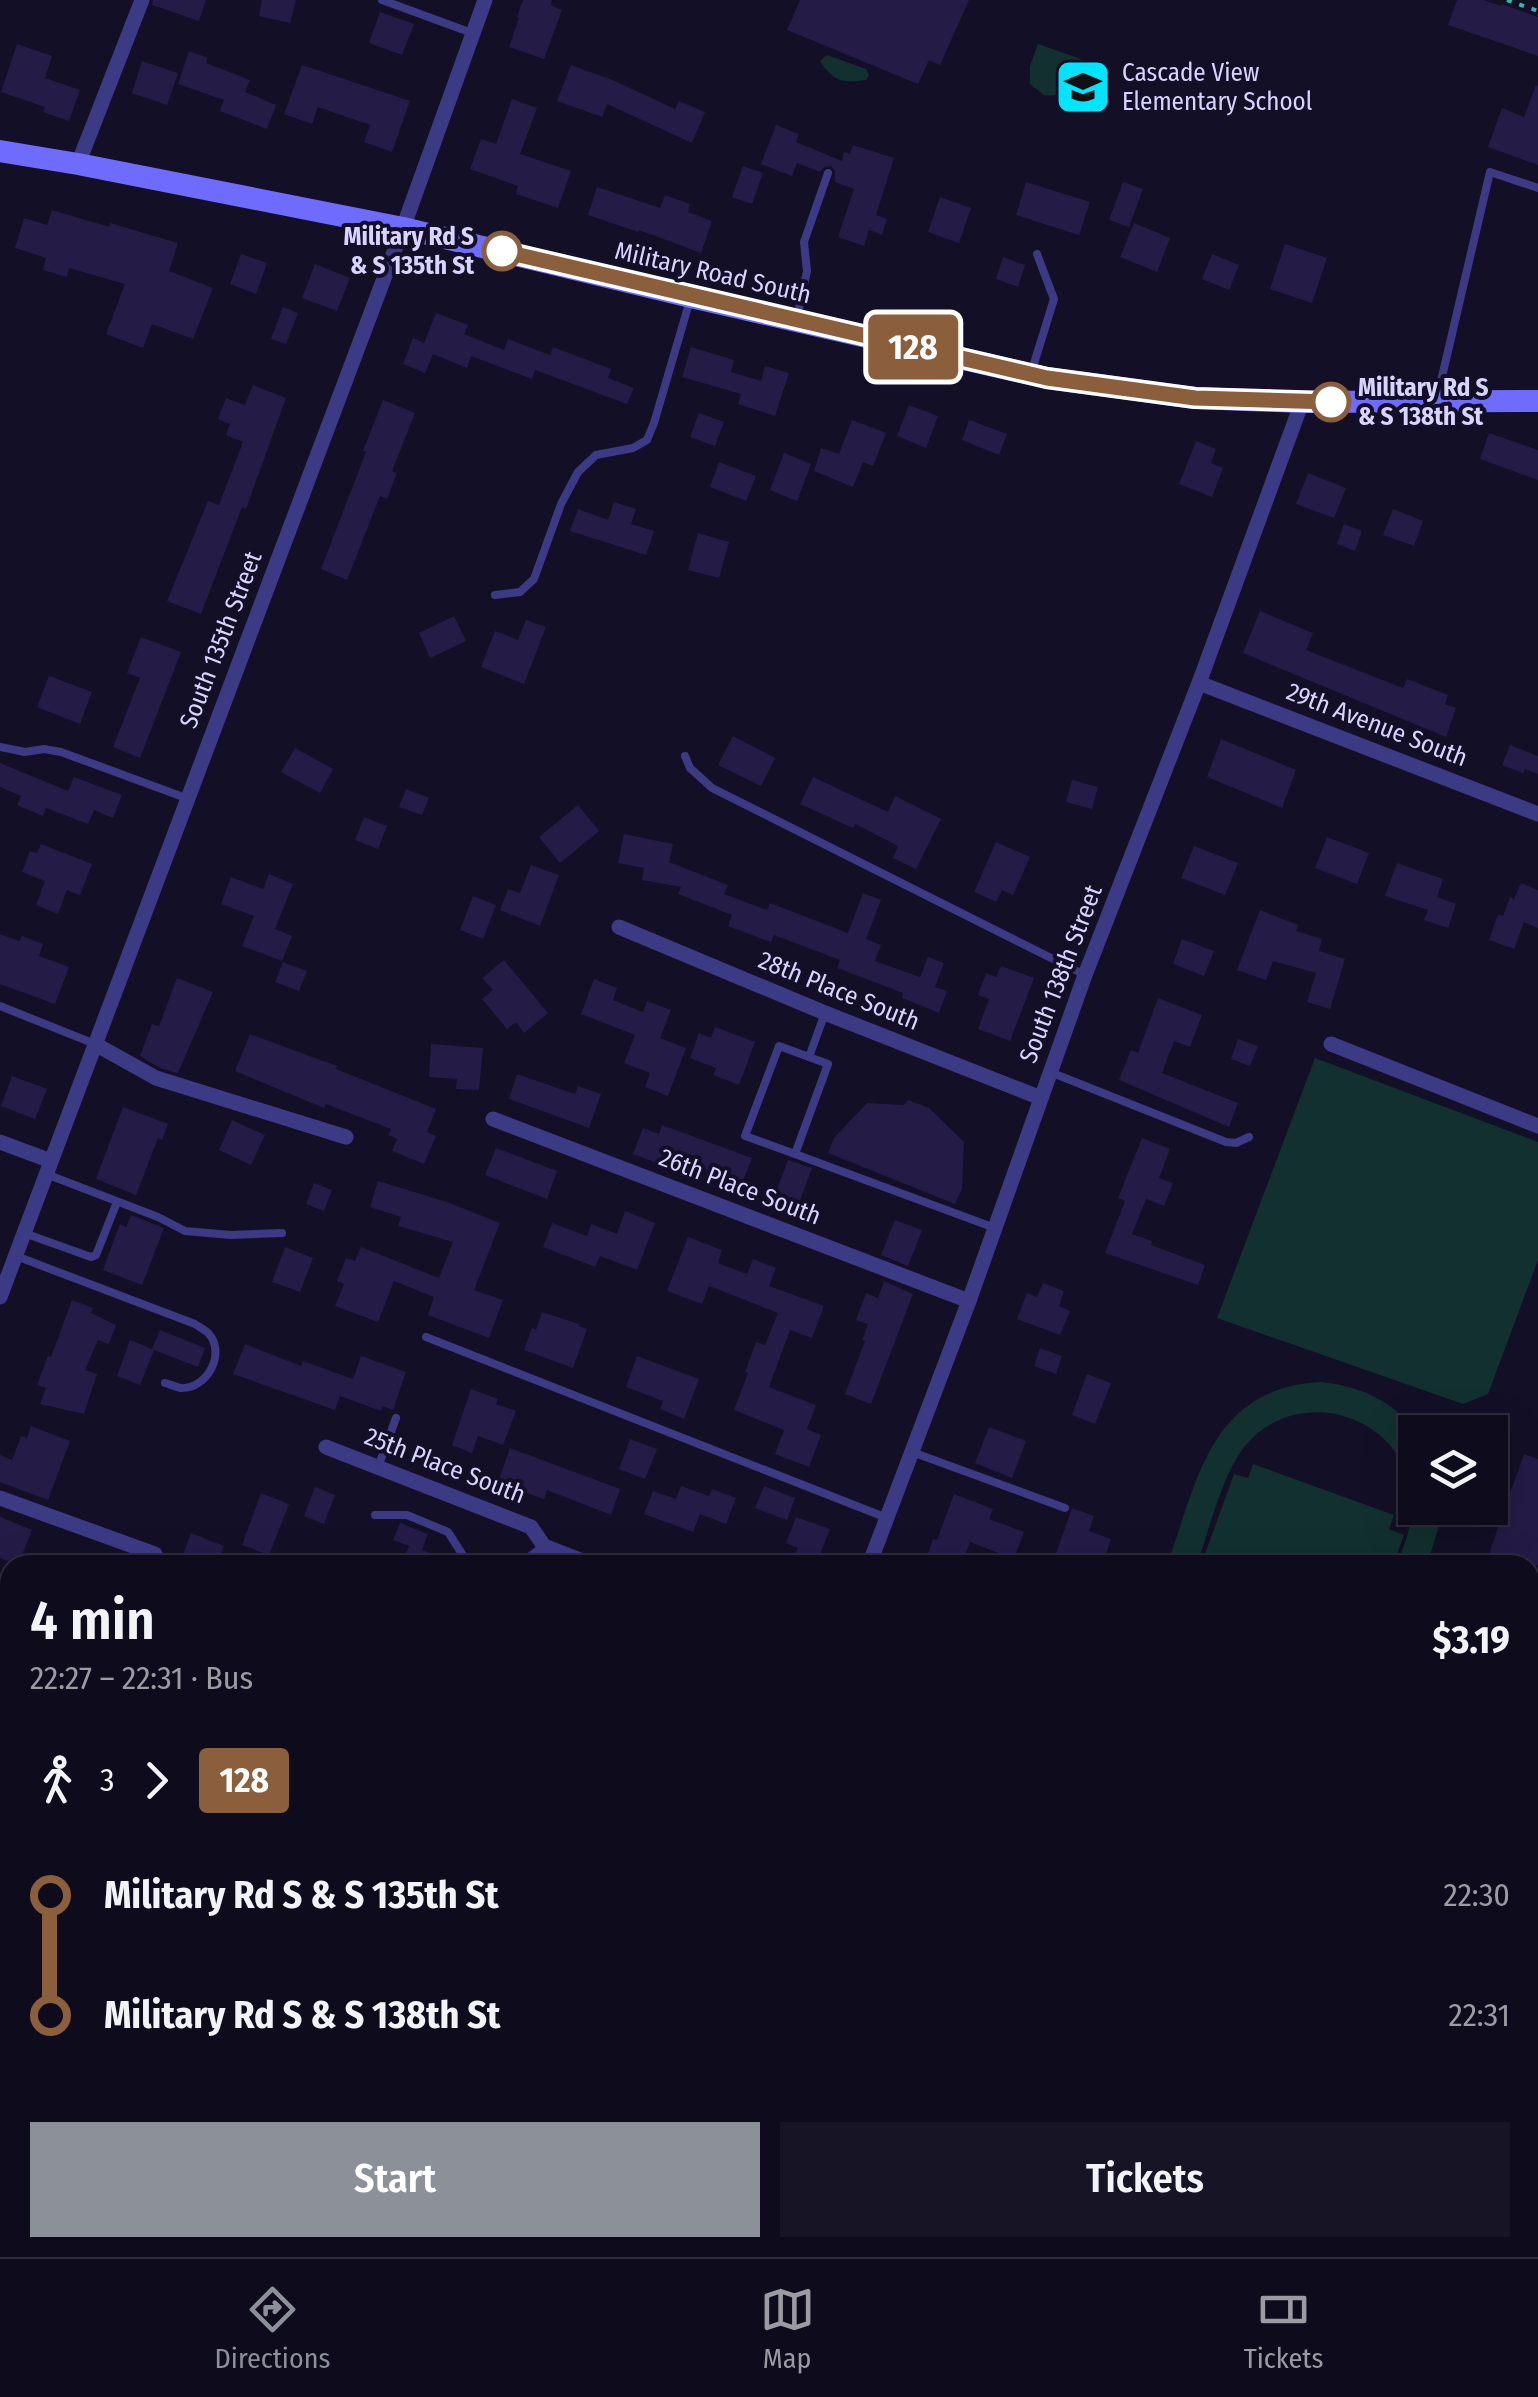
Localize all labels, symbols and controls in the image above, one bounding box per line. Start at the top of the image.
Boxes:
school or university icon: Cascade View Elementary School [1053,57,1113,117]
place label: Cascade View Elementary School [1122,58,1313,117]
place label: Military Rd S & S 135th St [344,222,475,281]
marker: Military Rd S & S 135th St [483,232,521,270]
street label: Military Road South [612,236,814,310]
line badge: 128 [856,314,970,380]
text: 128 [888,326,938,368]
place label: Military Rd S & S 138th St [1358,373,1489,432]
marker: Military Rd S & S 138th St [1312,383,1350,421]
street label: South 135th Street [174,547,269,733]
street label: 29th Avenue South [1282,677,1472,773]
street label: South 138th Street [1013,880,1109,1067]
street label: 28th Place South [754,945,924,1037]
street label: 26th Place South [655,1142,825,1232]
map controls [1398,1415,1508,1525]
button: layers [1398,1415,1508,1525]
street label: 25th Place South [360,1422,530,1510]
text: 4 min [30,1588,155,1654]
text: $3.19 [1432,1617,1510,1663]
text: 22:27 – 22:31 · Bus [30,1659,253,1697]
icon: walk [30,1753,85,1808]
icon: forward [129,1753,184,1808]
text: 128 [219,1759,269,1801]
text: 3 [100,1761,114,1799]
text: Military Rd S & S 135th St [104,1872,499,1918]
text: 22:30 [1444,1876,1510,1914]
text: Military Rd S & S 138th St [104,1992,500,2038]
text: 22:31 [1449,1996,1510,2034]
button: Start [30,2122,760,2237]
button: Tickets [780,2122,1510,2237]
tab: Directions [215,2282,330,2375]
tab: Map [760,2282,815,2375]
tab: Tickets [1244,2282,1323,2375]

